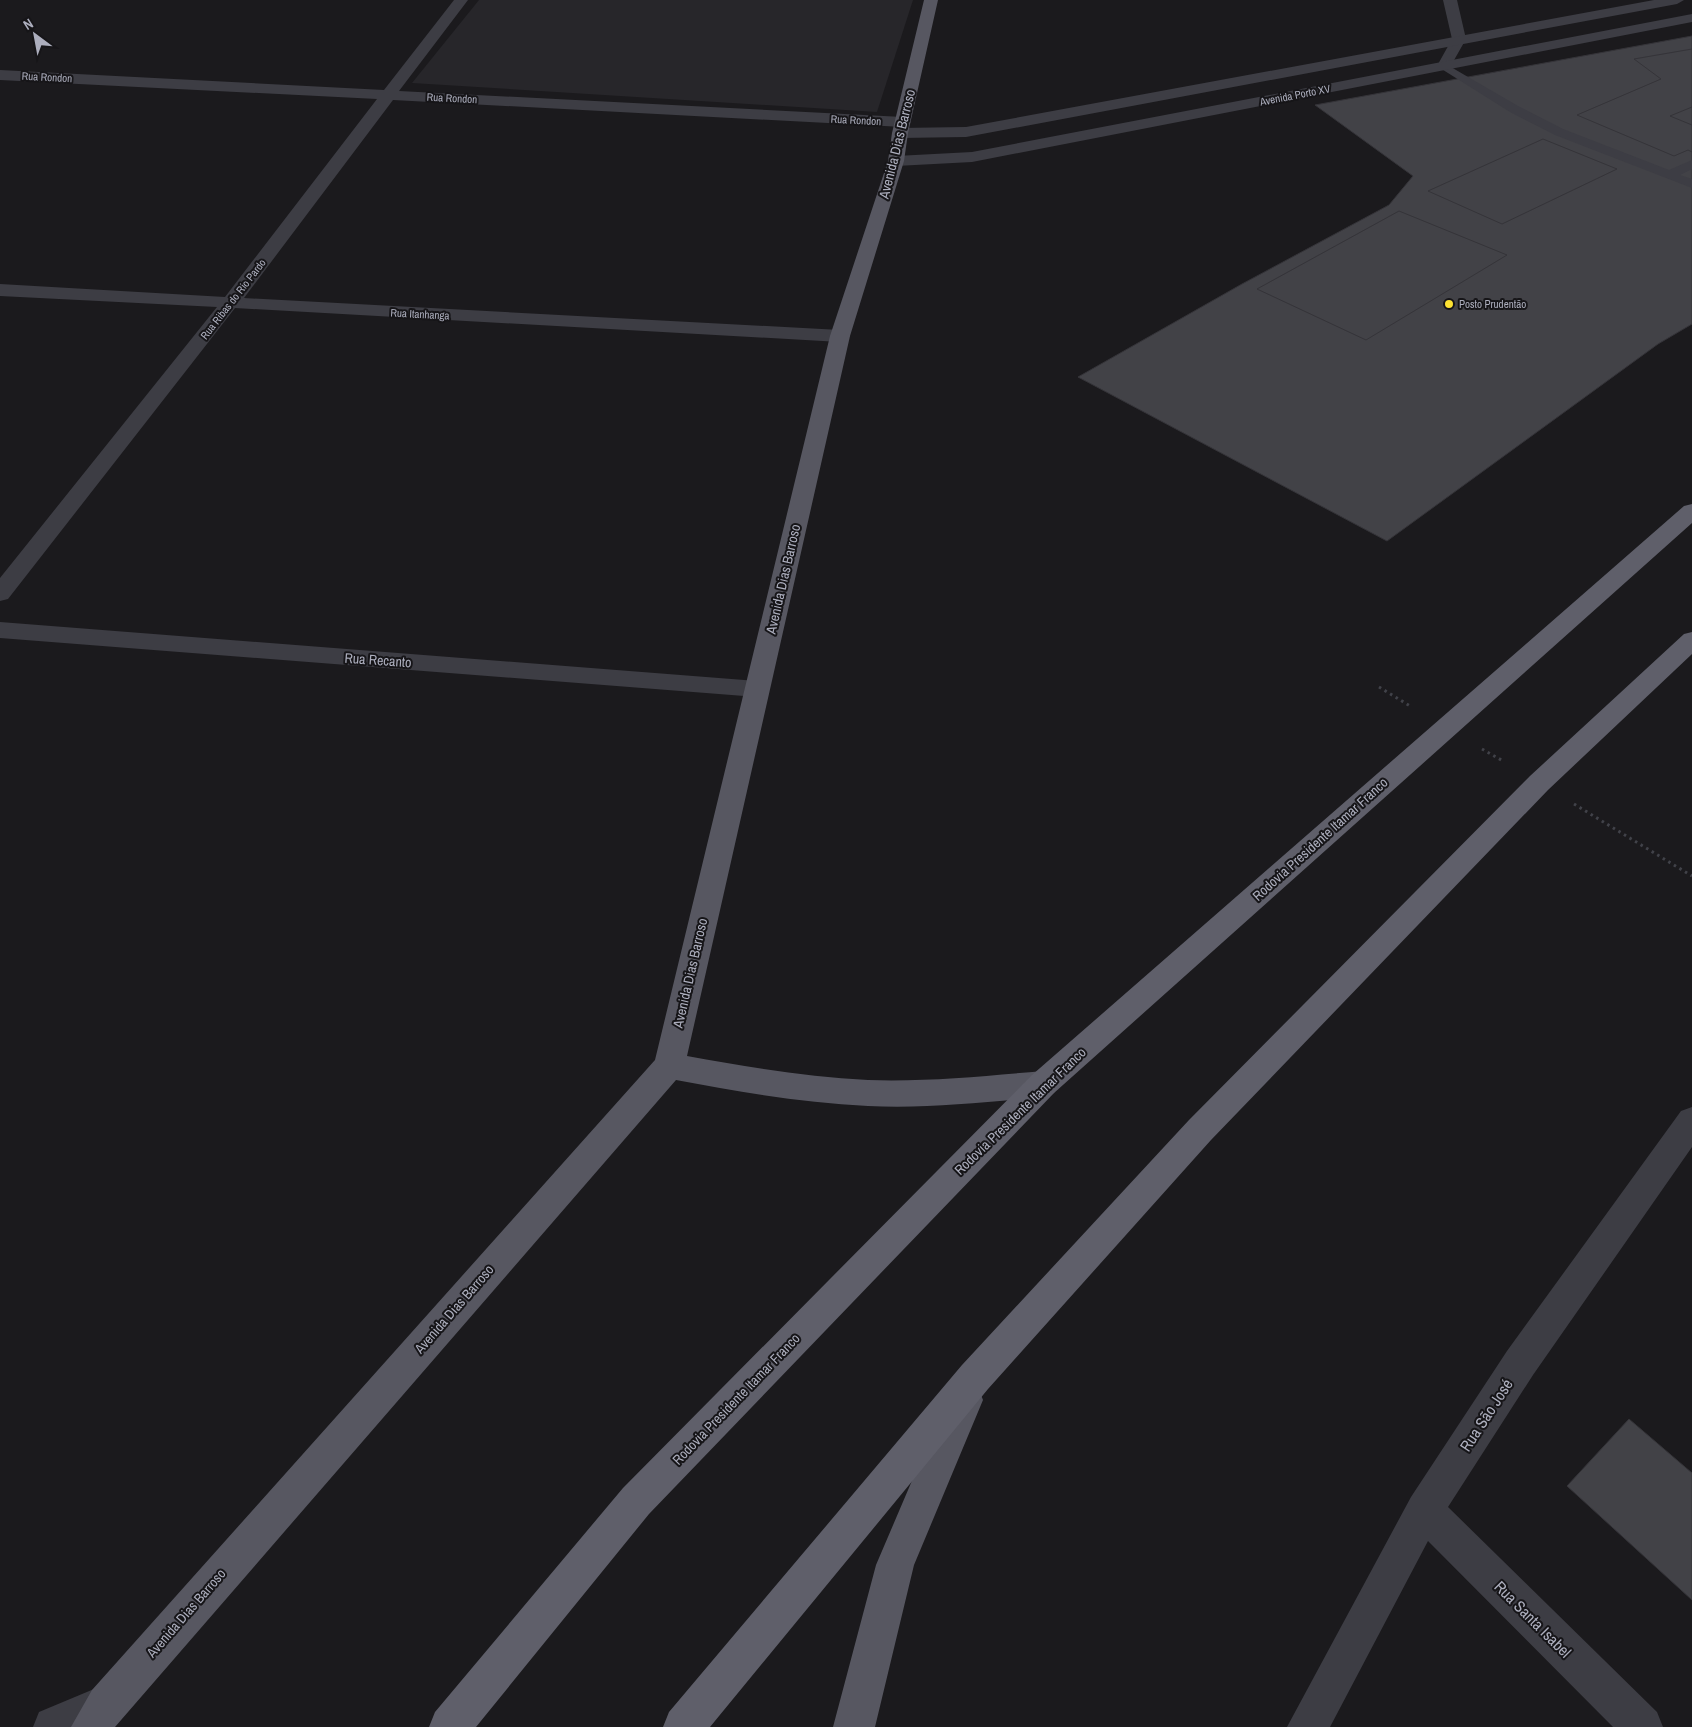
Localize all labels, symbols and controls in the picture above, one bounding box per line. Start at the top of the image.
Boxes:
north arrow [10,10,60,60]
text: N [20,14,36,34]
street label: Rua Rondon [21,69,73,85]
street label: Avenida Porto XV [1258,81,1331,109]
street label: Avenida Dias Barroso [874,87,919,202]
street label: Rua Rondon [426,90,478,106]
street label: Rua Rondon [830,112,882,128]
street label: Rua Ribas do Rio Pardo [197,256,269,342]
place label: Posto Prudentão [1459,297,1526,311]
marker: Posto Prudentão [1443,298,1455,310]
street label: Rua Itanhanga [390,305,450,323]
street label: Avenida Dias Barroso [761,522,804,637]
street label: Rua Recanto [344,649,412,671]
street label: Rodovia Presidente Itamar Franco [1249,773,1391,905]
street label: Avenida Dias Barroso [668,916,711,1031]
street label: Rodovia Presidente Itamar Franco [950,1043,1090,1179]
street label: Avenida Dias Barroso [410,1261,498,1358]
street label: Rodovia Presidente Itamar Franco [668,1329,804,1469]
street label: Rua São José [1454,1374,1518,1456]
street label: Avenida Dias Barroso [142,1565,230,1662]
street label: Rua Santa Isabel [1490,1576,1576,1662]

